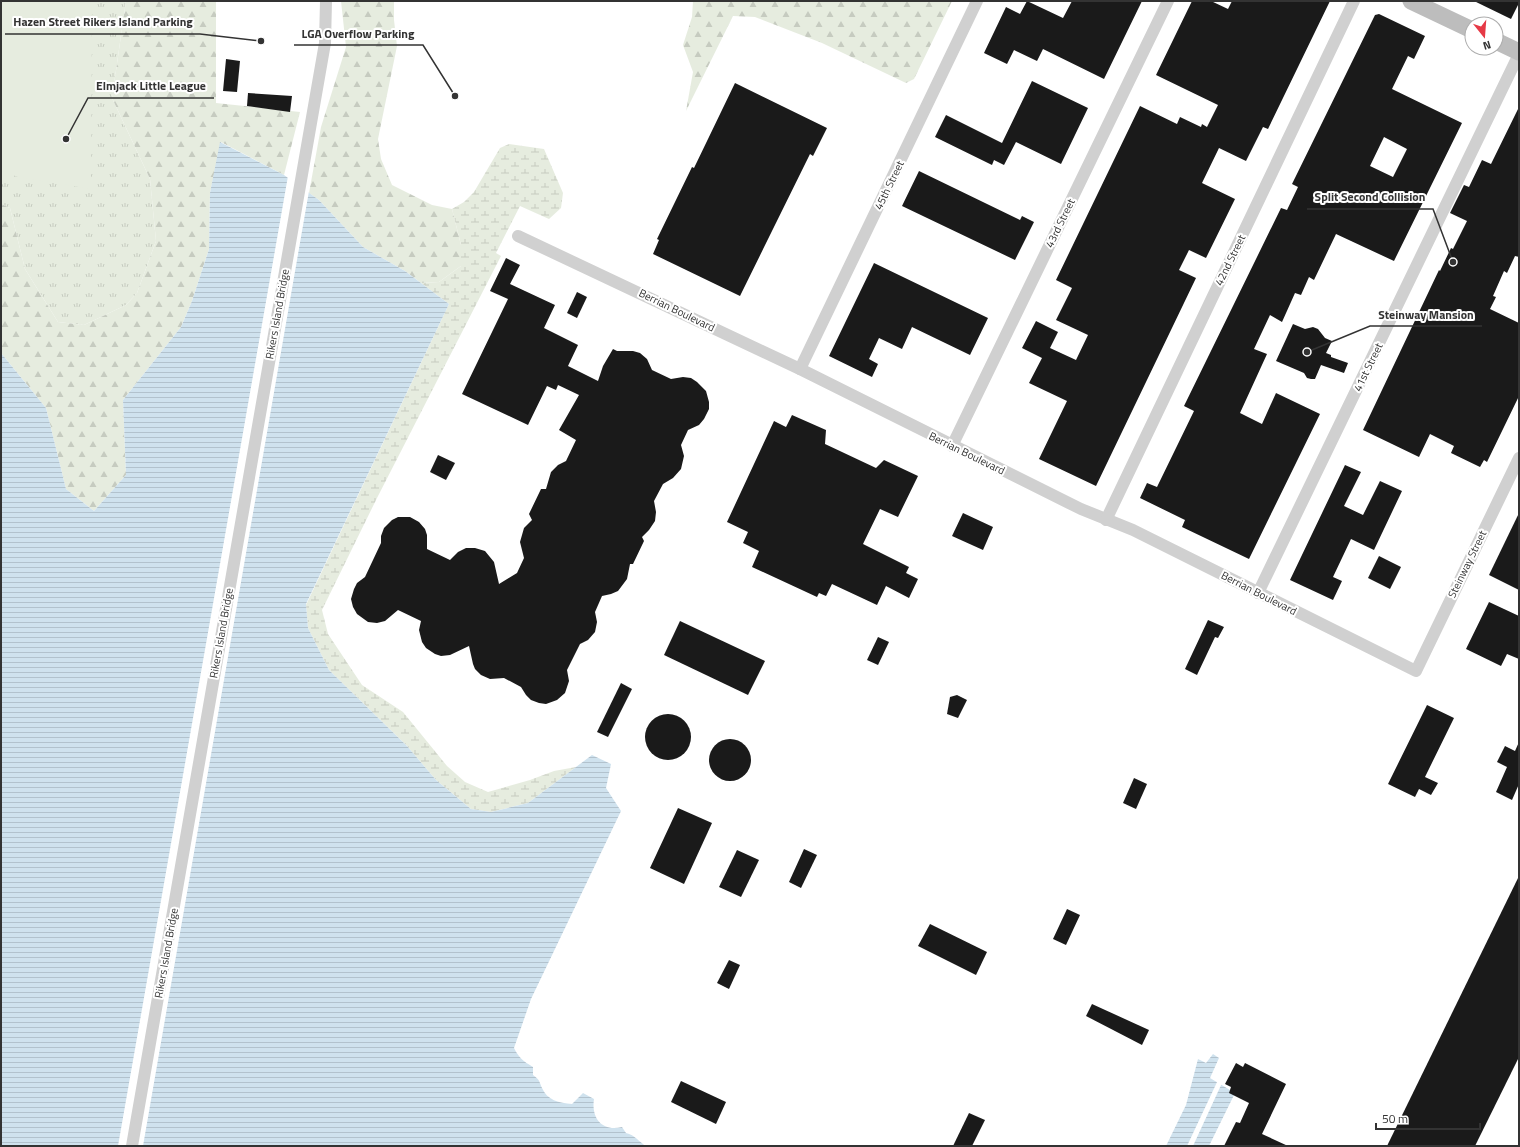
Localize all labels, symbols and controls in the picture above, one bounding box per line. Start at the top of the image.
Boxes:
callout: Hazen Street Rikers Island Parking [5,10,200,34]
text: Hazen Street Rikers Island Parking [13,12,193,31]
north arrow [1464,16,1504,56]
callout: LGA Overflow Parking [294,21,423,45]
text: LGA Overflow Parking [302,24,415,43]
text: N [1481,37,1493,54]
callout: Elmjack Little League [88,74,214,98]
text: Elmjack Little League [96,76,206,95]
street label: 45th Street [870,158,908,212]
callout: Split Second Collision [1307,185,1433,209]
text: Split Second Collision [1315,187,1425,206]
street label: 43rd Street [1041,196,1079,250]
street label: 42nd Street [1211,232,1249,288]
street label: Rikers Island Bridge [261,267,293,360]
street label: Berrian Boulevard [636,285,718,335]
callout: Steinway Mansion [1370,302,1482,326]
text: Steinway Mansion [1378,305,1474,324]
street label: 41st Street [1349,340,1387,394]
street label: Berrian Boulevard [926,428,1008,478]
street label: Steinway Street [1444,527,1490,601]
street label: Berrian Boulevard [1218,567,1300,619]
street label: Rikers Island Bridge [205,586,237,679]
street label: Rikers Island Bridge [150,906,182,999]
scale bar [1376,1105,1480,1131]
text: 50 m [1382,1109,1408,1128]

